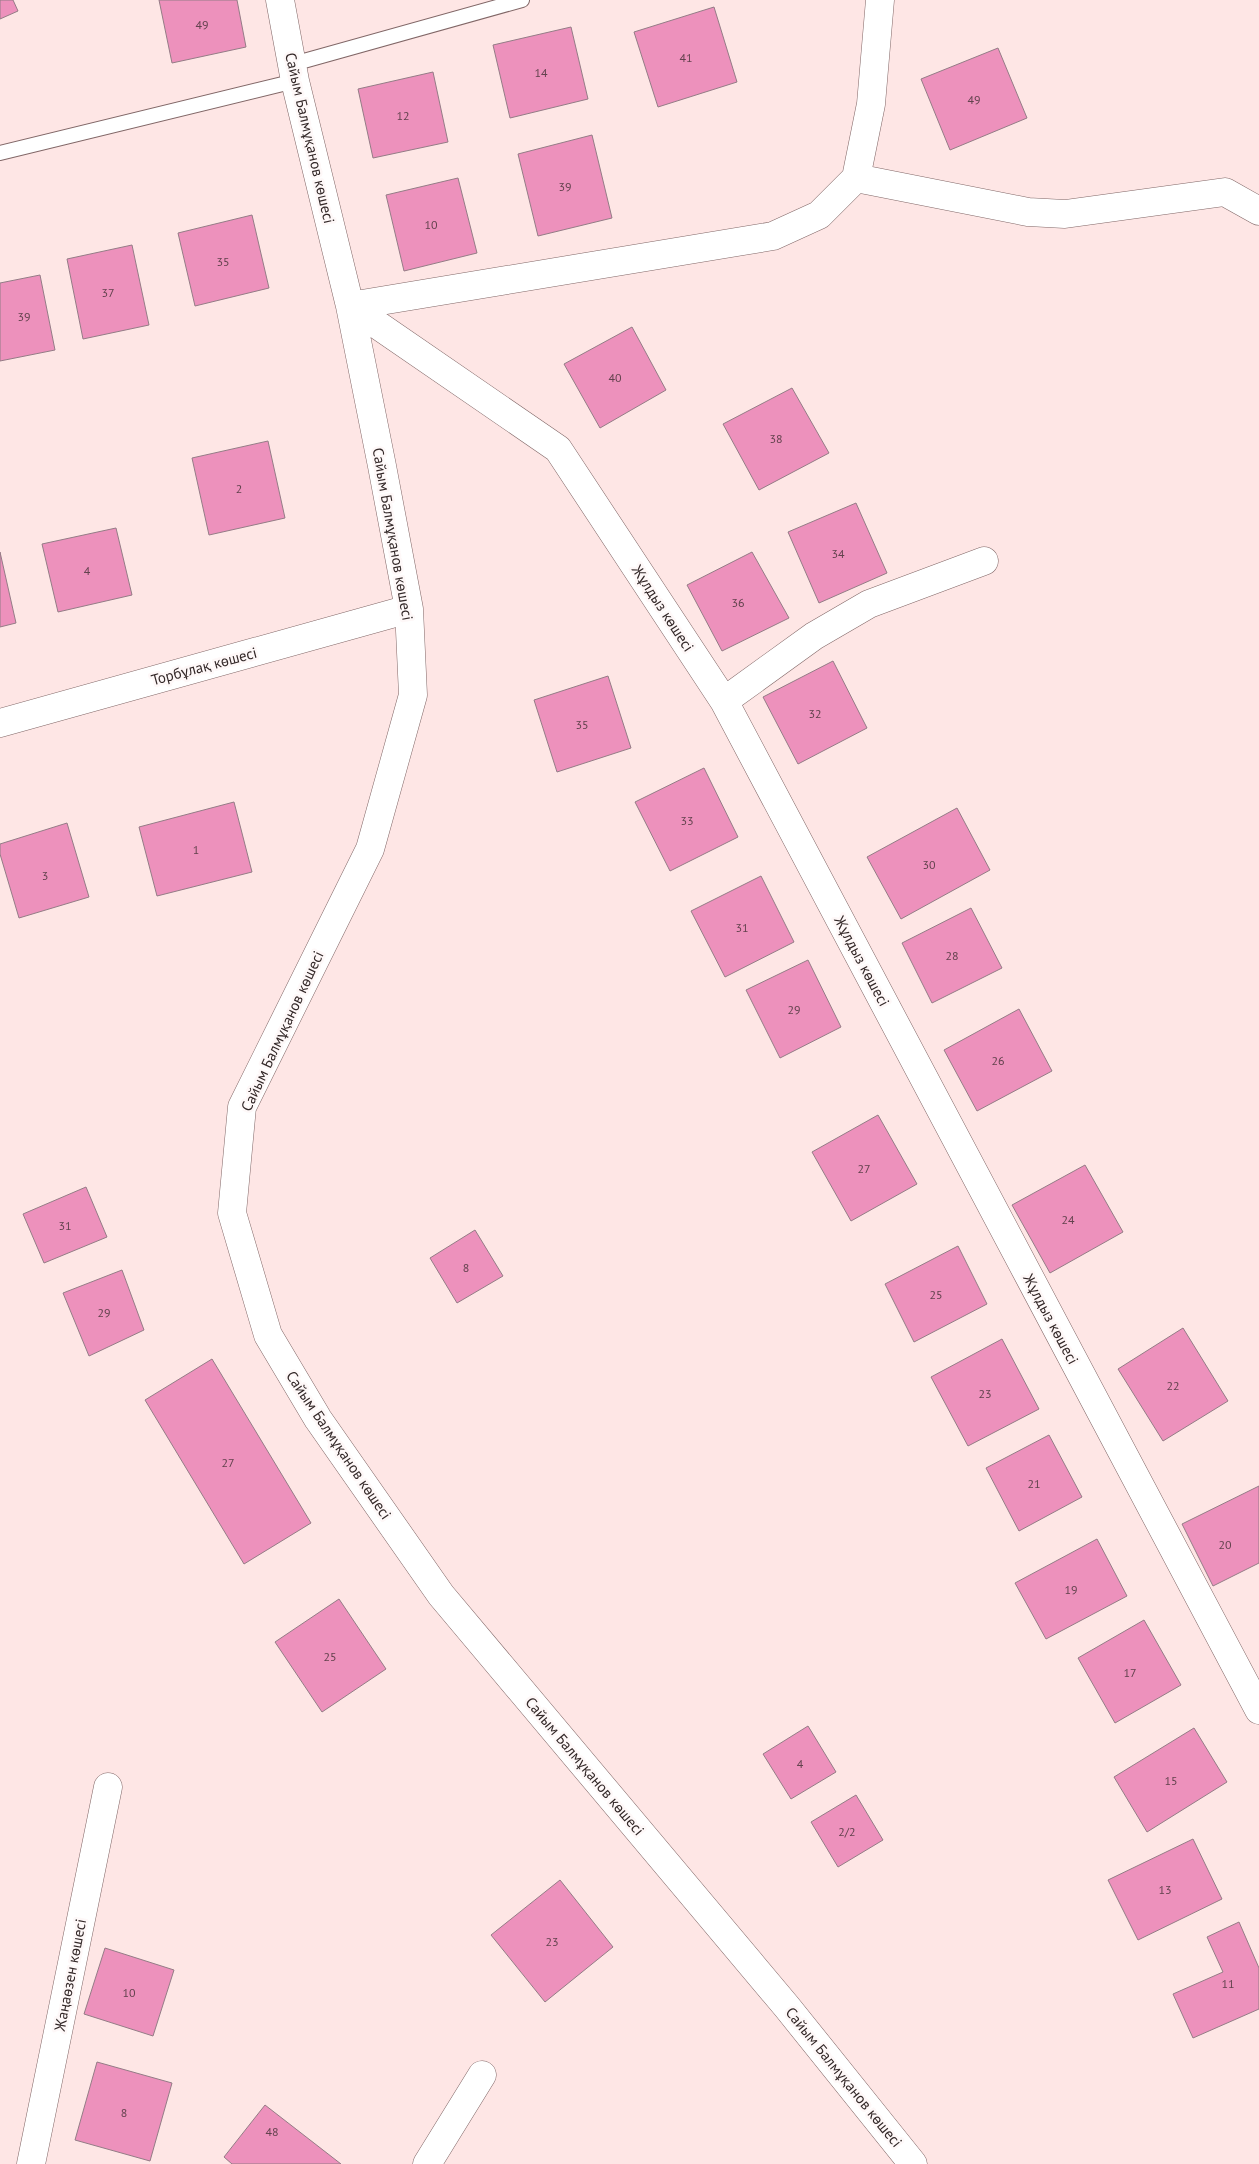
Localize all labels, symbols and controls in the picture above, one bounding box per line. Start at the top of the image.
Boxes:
house number: 49 [195,17,209,32]
house number: 41 [679,50,693,65]
street label: Сайым Балмұқанов көшесі [281,51,339,225]
house number: 14 [534,65,548,80]
house number: 49 [967,92,981,107]
house number: 12 [396,108,410,123]
house number: 39 [558,179,572,194]
house number: 10 [424,217,438,232]
house number: 35 [216,254,230,269]
house number: 37 [101,285,115,300]
house number: 39 [17,309,31,324]
house number: 40 [608,370,622,385]
house number: 38 [769,431,783,446]
street label: Сайым Балмұқанов көшесі [368,446,418,622]
house number: 2 [236,481,242,496]
house number: 34 [831,546,845,561]
street label: Жұлдыз көшесі [627,560,698,655]
house number: 4 [84,563,91,578]
house number: 36 [731,595,745,610]
street label: Торбұлақ көшесі [149,643,259,689]
house number: 32 [808,706,822,721]
house number: 35 [575,717,589,732]
house number: 33 [680,813,694,828]
house number: 1 [193,842,199,857]
house number: 30 [922,857,936,872]
house number: 3 [42,868,48,883]
street label: Жұлдыз көшесі [830,912,894,1010]
house number: 31 [735,920,749,935]
street label: Сайым Балмұқанов көшесі [236,948,328,1114]
house number: 28 [945,948,959,963]
house number: 29 [787,1002,801,1017]
house number: 26 [991,1053,1005,1068]
house number: 27 [857,1161,871,1176]
house number: 24 [1061,1212,1075,1227]
house number: 31 [58,1218,72,1233]
house number: 8 [463,1260,469,1275]
street label: Жұлдыз көшесі [1019,1270,1083,1368]
house number: 25 [929,1287,943,1302]
house number: 29 [97,1305,111,1320]
street label: Сайым Балмұқанов көшесі [282,1367,396,1523]
house number: 22 [1166,1378,1180,1393]
house number: 23 [978,1386,992,1401]
house number: 27 [221,1455,235,1470]
house number: 21 [1027,1476,1041,1491]
house number: 20 [1218,1537,1232,1552]
house number: 19 [1064,1582,1078,1597]
house number: 25 [323,1649,337,1664]
house number: 17 [1123,1665,1137,1680]
street label: Сайым Балмұқанов көшесі [521,1693,649,1839]
house number: 4 [797,1756,804,1771]
house number: 15 [1164,1773,1178,1788]
house number: 2/2 [838,1824,856,1839]
house number: 13 [1158,1882,1172,1897]
street label: Жаңаөзен көшесі [50,1917,90,2034]
house number: 23 [545,1934,559,1949]
house number: 11 [1221,1976,1235,1991]
house number: 10 [122,1985,136,2000]
street label: Сайым Балмұқанов көшесі [782,2003,906,2151]
house number: 8 [121,2105,127,2120]
house number: 48 [265,2124,279,2139]

